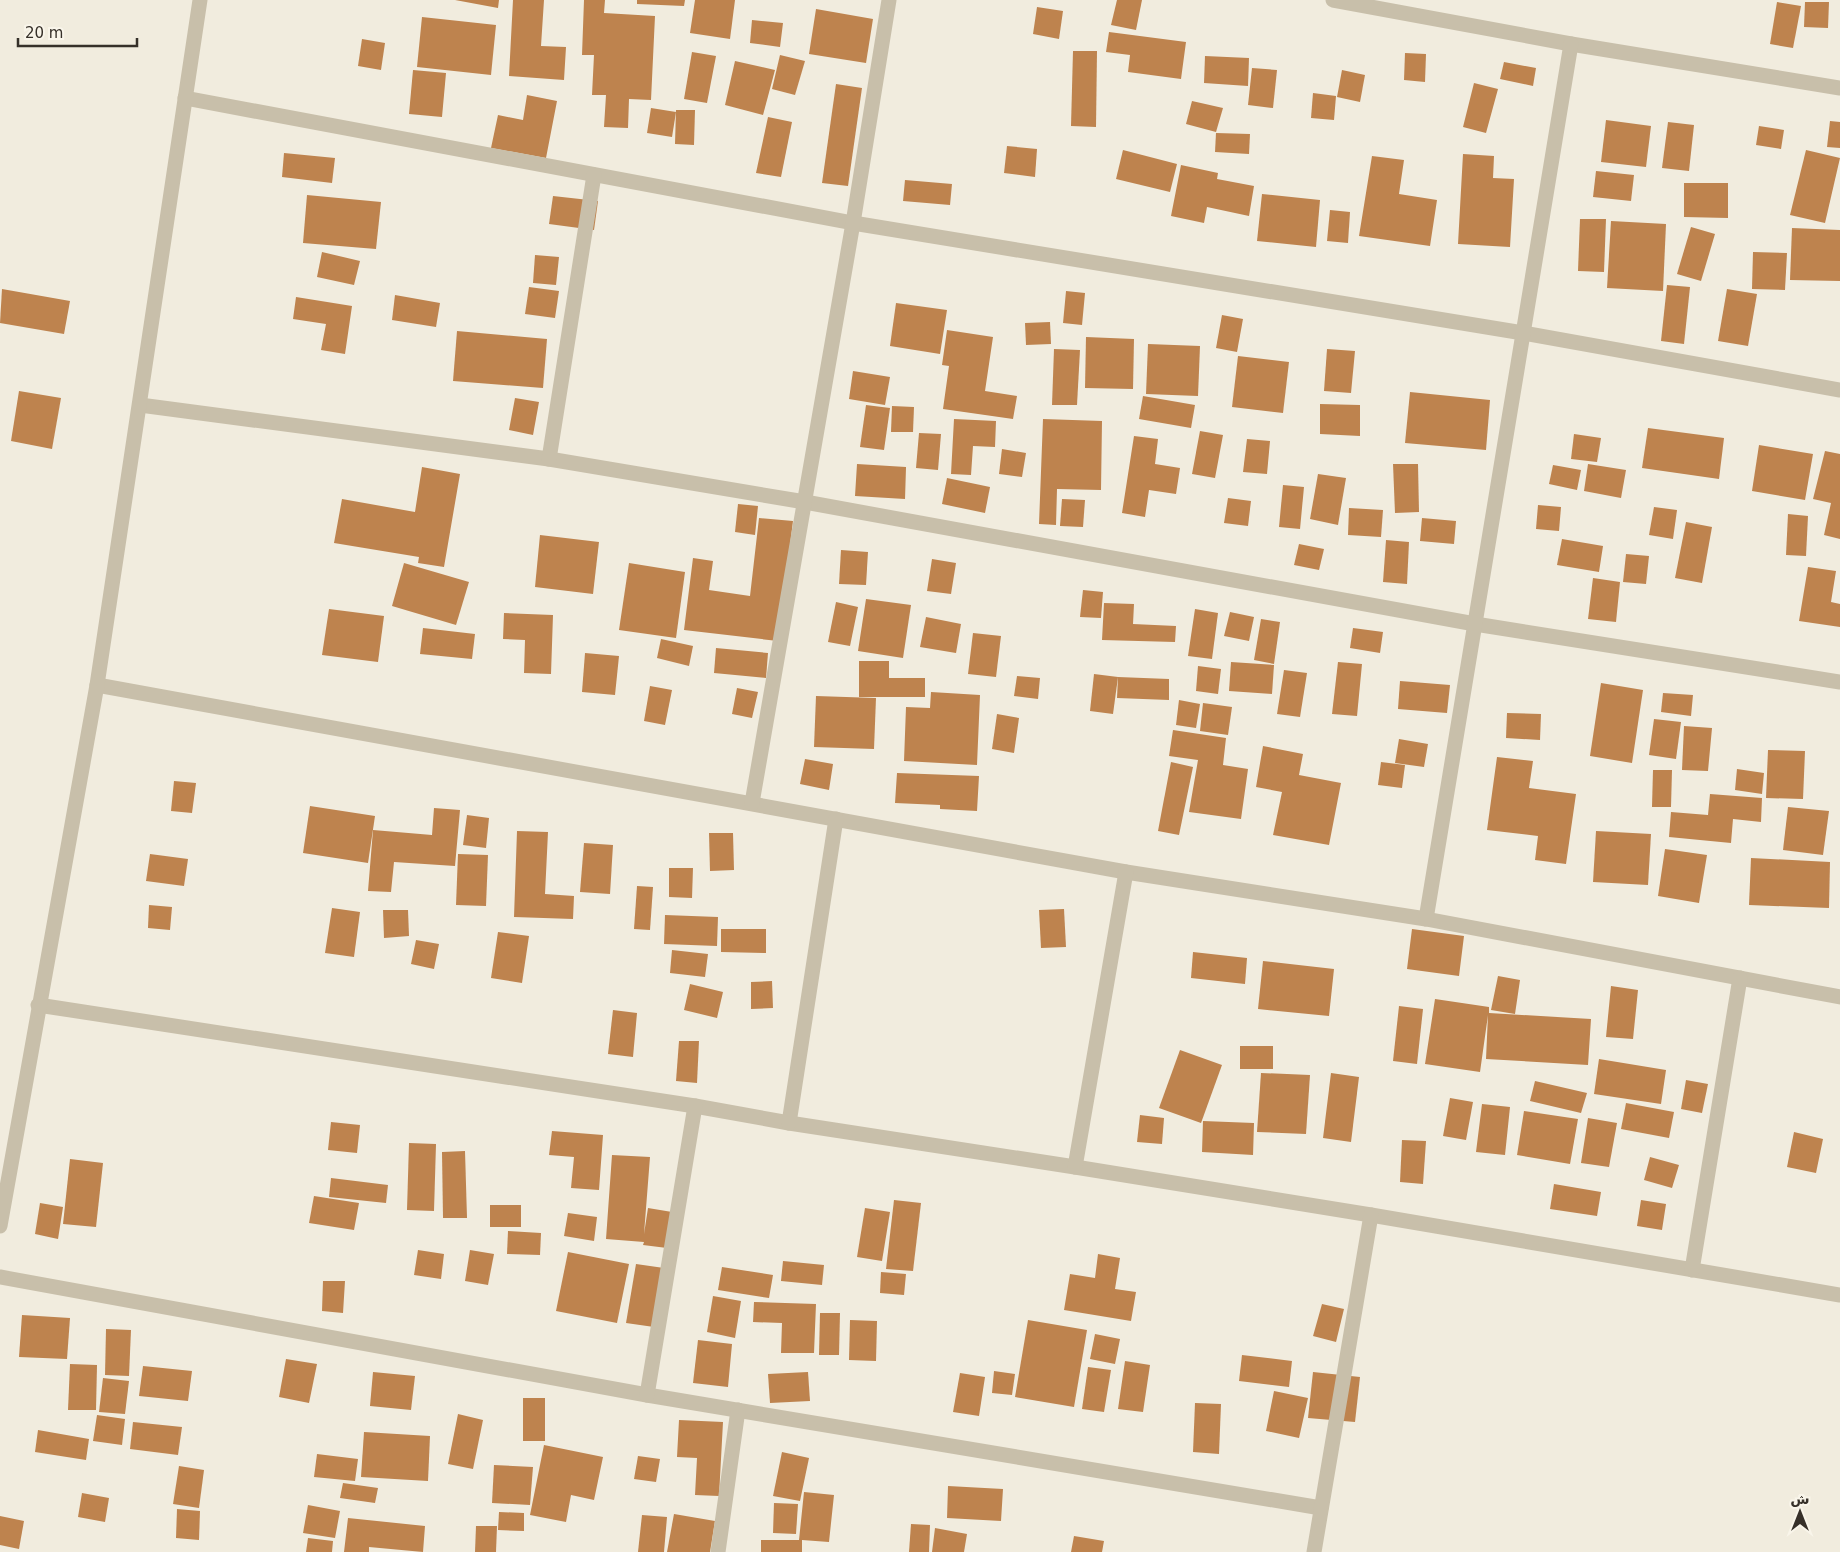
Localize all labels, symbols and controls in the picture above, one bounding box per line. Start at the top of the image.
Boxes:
scale bar [18,15,136,47]
text: 20 m [25,24,63,42]
north arrow [1775,1487,1825,1537]
text: ش [1790,1491,1810,1507]

